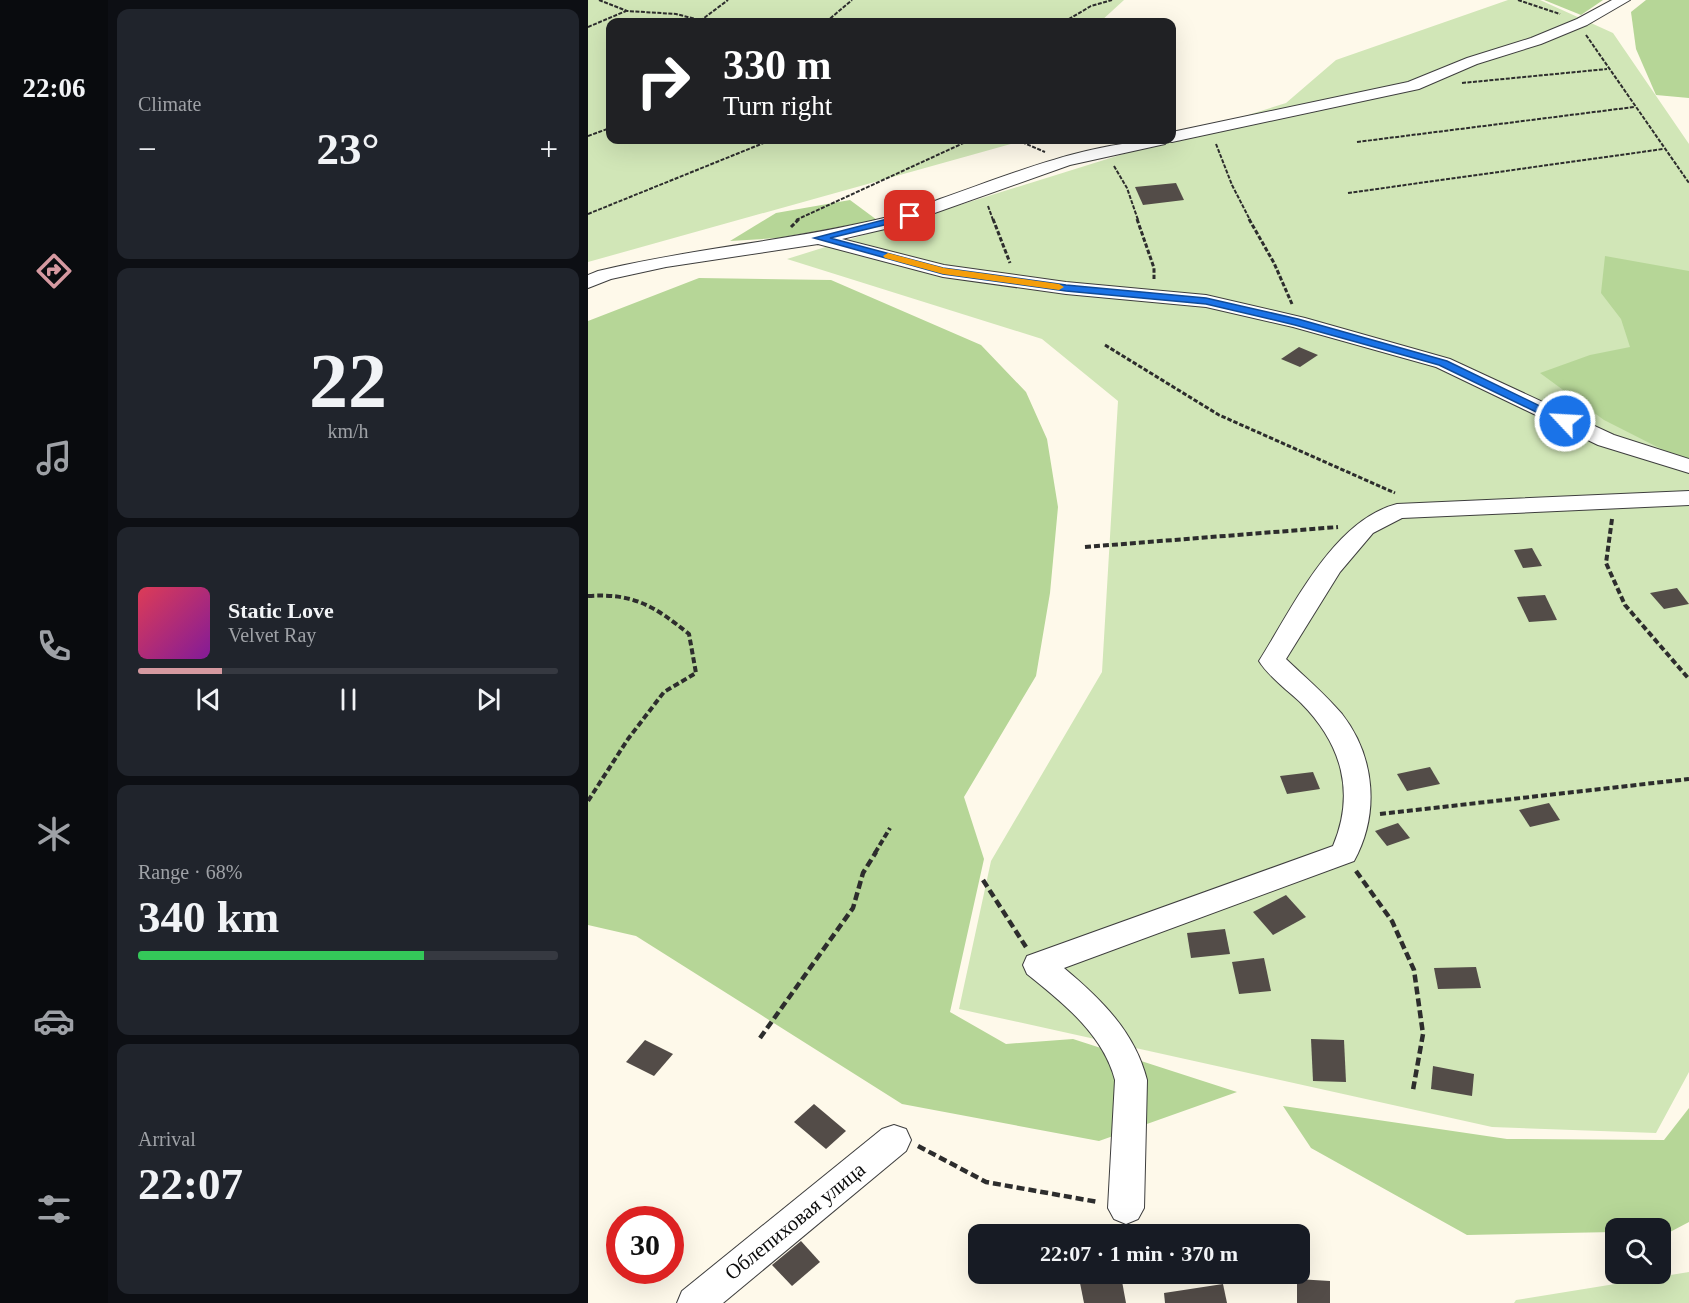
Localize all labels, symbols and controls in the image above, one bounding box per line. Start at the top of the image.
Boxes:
icon: right [624,42,702,120]
text: 330 m [723,42,832,88]
text: 22:06 [23,73,86,103]
text: Turn right [723,91,832,121]
text: Climate [138,93,201,115]
text: 23° [317,124,380,174]
text: − [138,131,157,167]
text: + [539,131,558,167]
pin [884,190,935,241]
icon: arrive [893,199,926,232]
icon: directions [33,250,75,292]
text: 22 [309,337,387,424]
position arrow [1533,389,1597,453]
text: km/h [327,420,369,442]
icon: music [33,437,75,479]
text: Static Love [228,598,334,623]
text: Velvet Ray [228,624,316,646]
icon: phone [33,625,75,667]
icon: previous [192,683,225,716]
icon: pause [332,683,365,716]
icon: next [472,683,505,716]
icon: climate [33,813,75,855]
text: Range · 68% [138,861,242,883]
text: 340 km [138,892,279,942]
icon: car [33,1000,75,1042]
text: Arrival [138,1128,196,1150]
street label: Облепиховая улица [720,1157,871,1285]
text: 22:07 [138,1159,243,1209]
icon: filters [33,1188,75,1230]
speed limit sign: 30 [606,1206,684,1284]
map controls [1605,1218,1671,1284]
button: search [1605,1218,1671,1284]
text: 22:07 · 1 min · 370 m [1040,1241,1238,1266]

